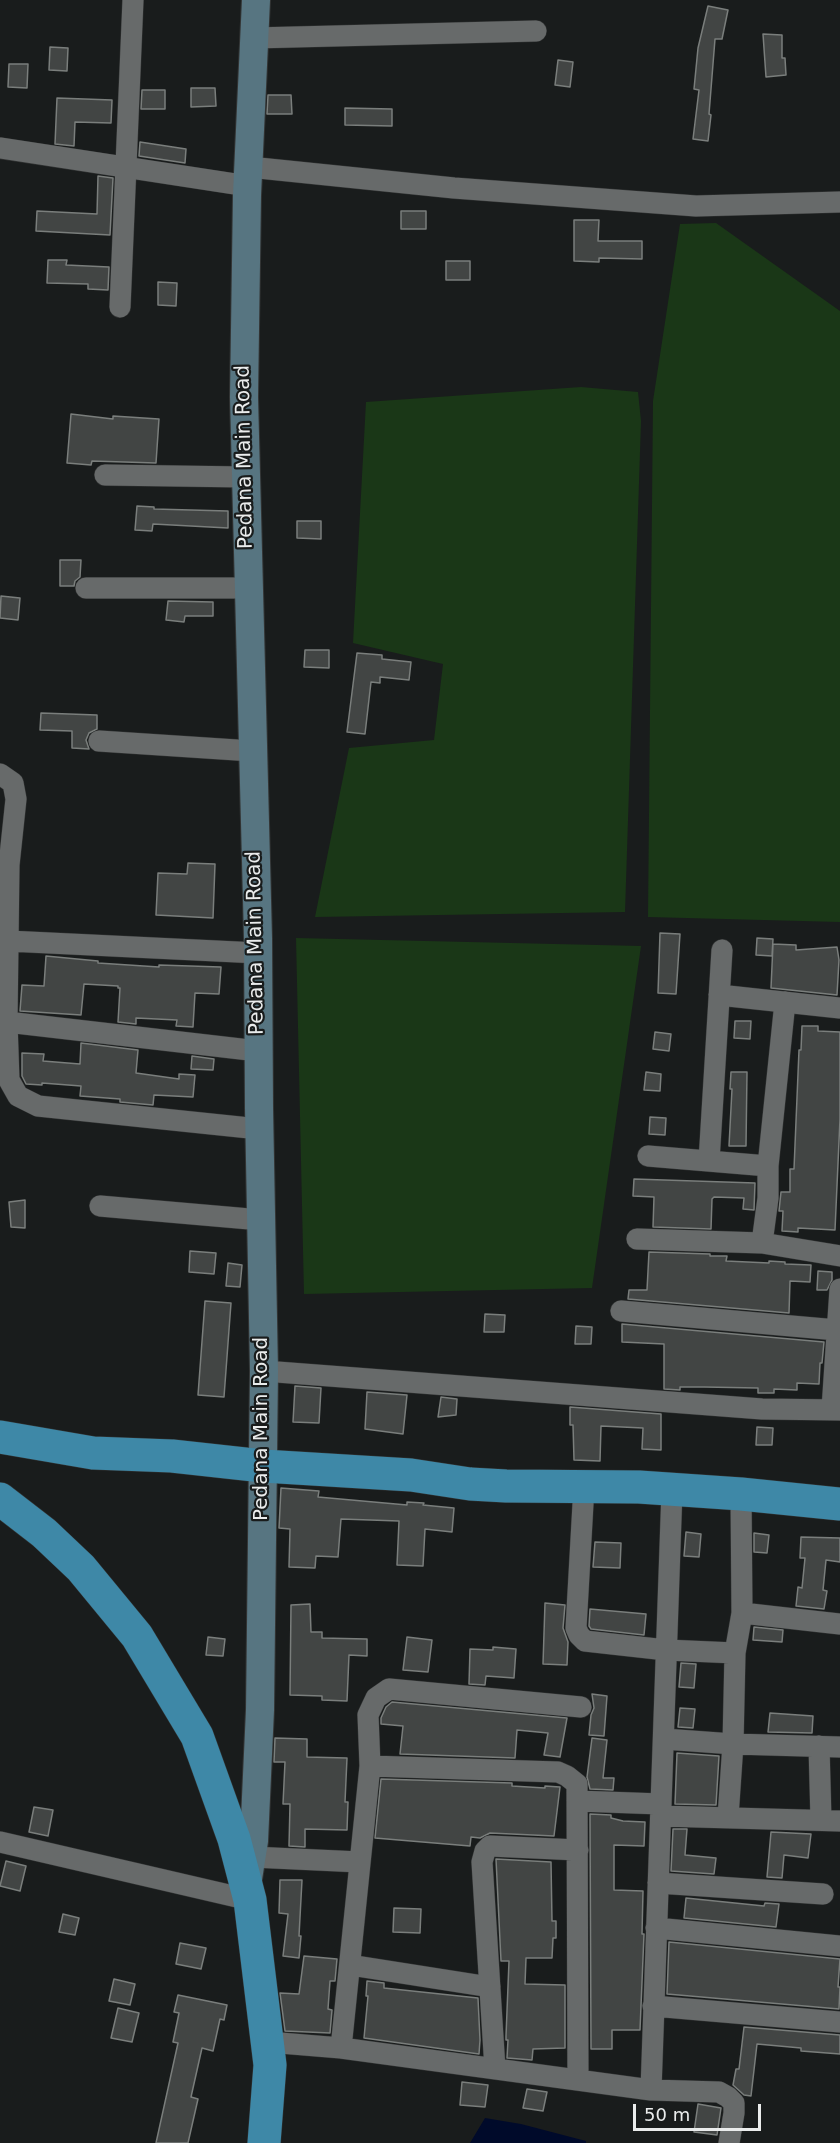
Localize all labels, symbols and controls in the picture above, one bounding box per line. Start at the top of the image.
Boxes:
street label: Pedana Main Road [231,365,259,549]
street label: Pedana Main Road [242,851,270,1035]
street label: Pedana Main Road [250,1337,274,1521]
scale bar [636,2092,764,2130]
text: 50 m [644,2104,690,2125]

